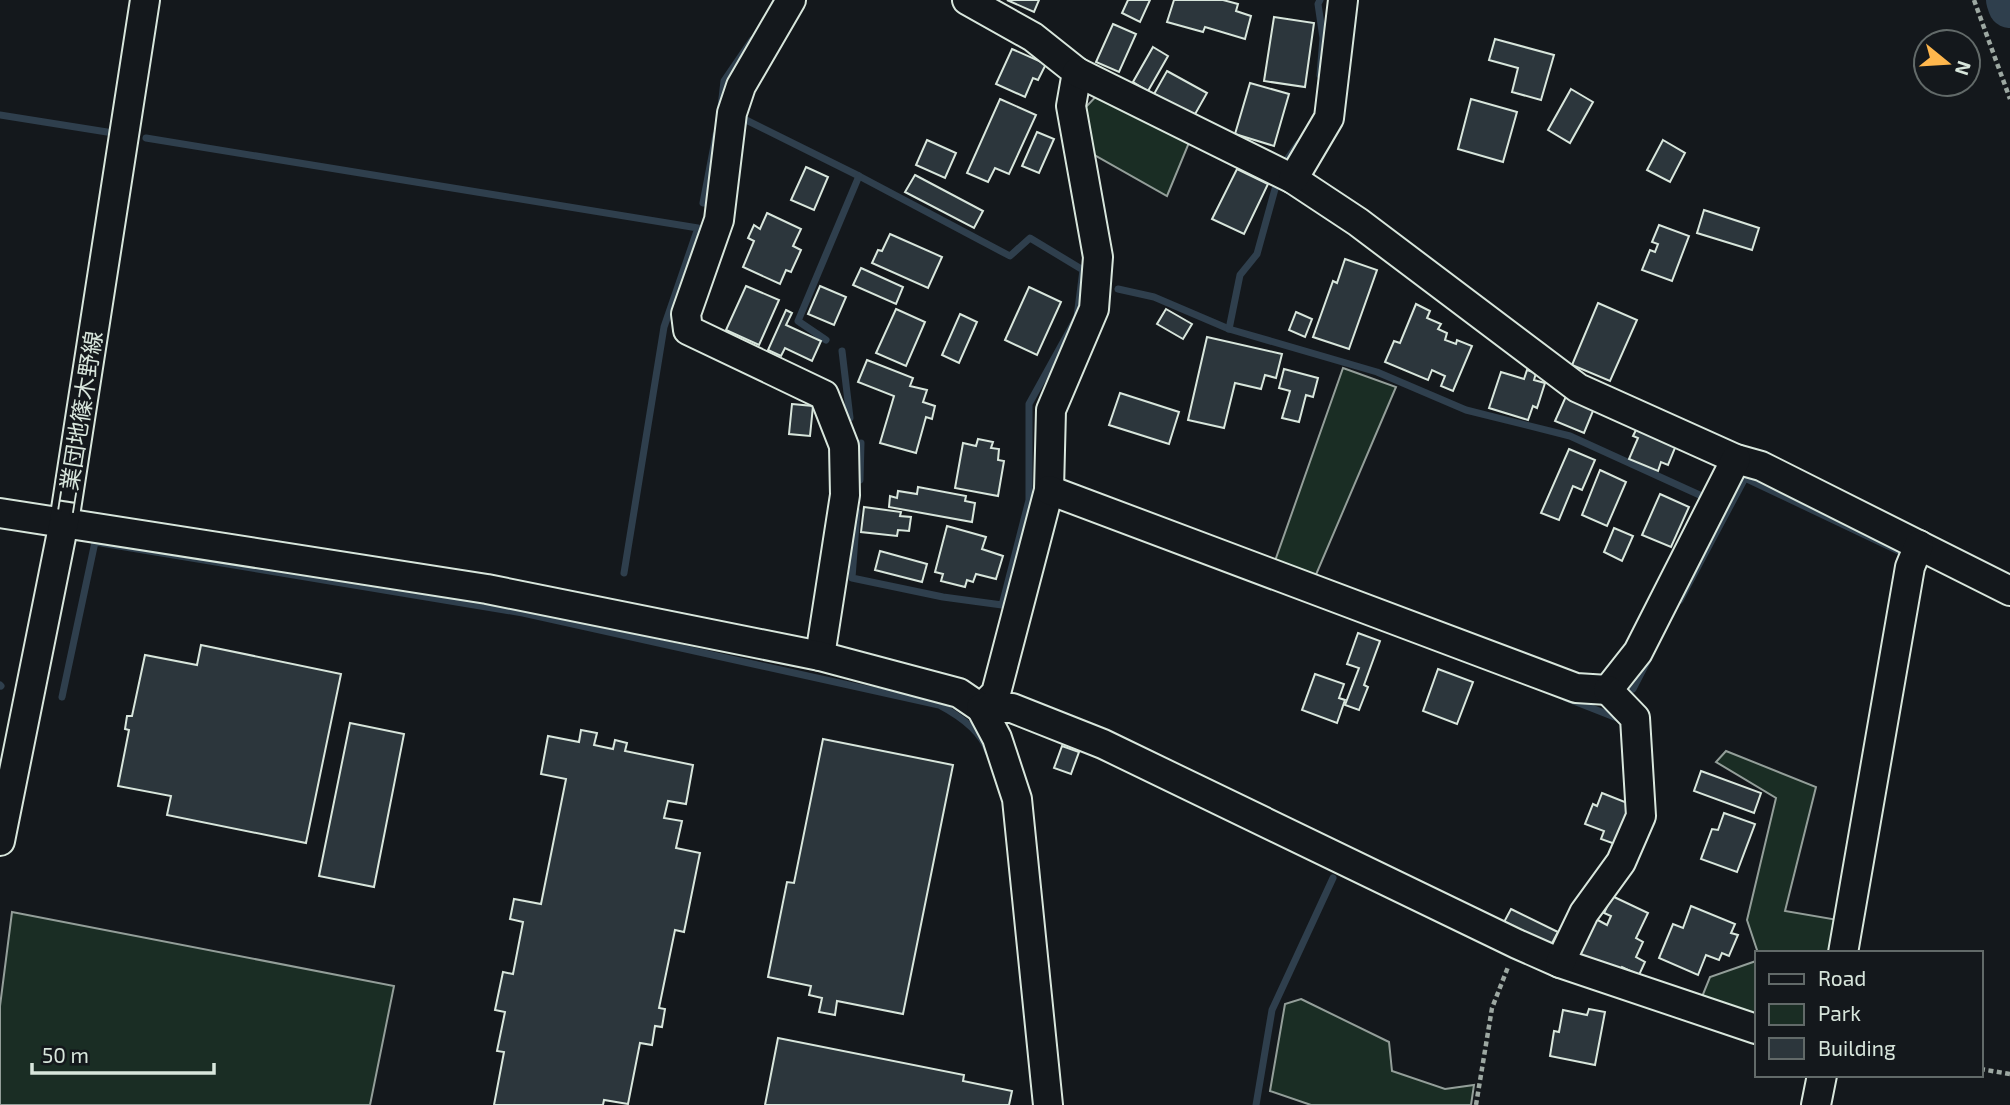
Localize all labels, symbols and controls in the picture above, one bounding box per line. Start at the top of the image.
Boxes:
north arrow [1912,28,1982,98]
text: N [1951,58,1977,78]
street label: 工業団地篠木野線 [51,329,107,515]
legend [1755,951,1982,1077]
text: Road [1818,965,1866,990]
text: Park [1818,1000,1861,1025]
scale bar [32,1032,214,1076]
text: Building [1818,1035,1896,1060]
text: 50 m [42,1042,89,1067]

